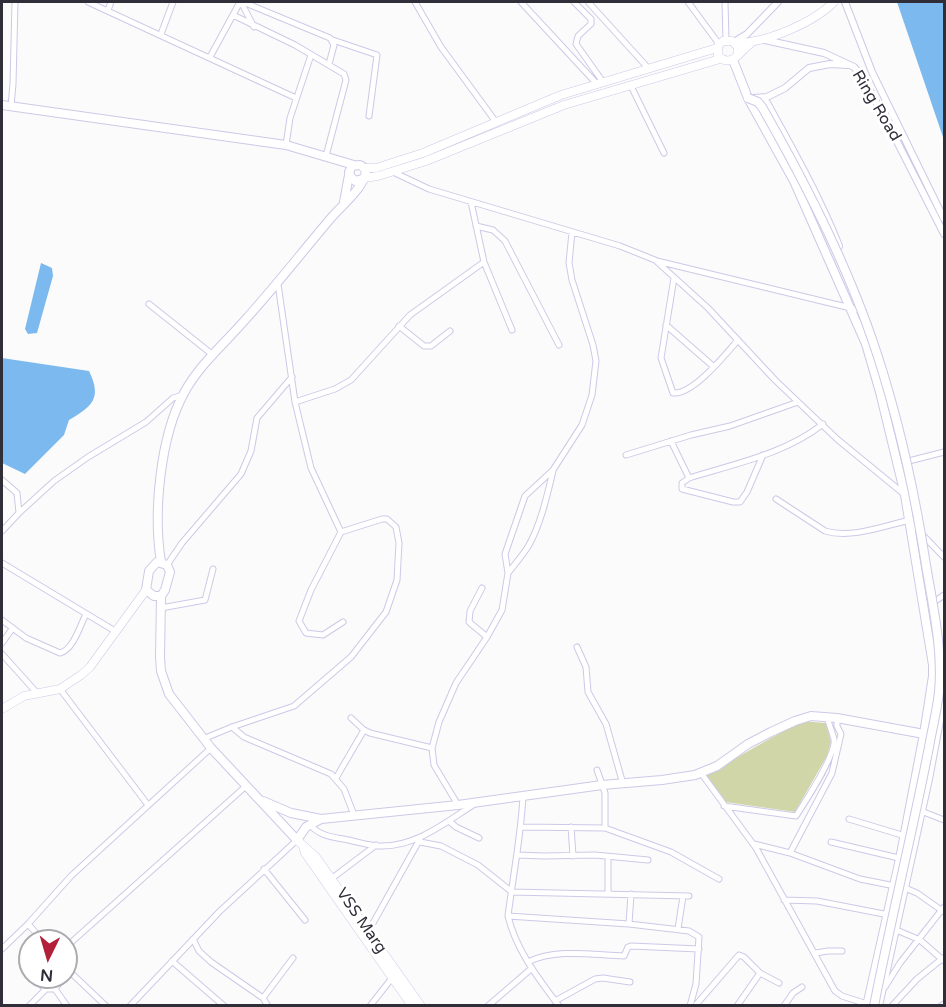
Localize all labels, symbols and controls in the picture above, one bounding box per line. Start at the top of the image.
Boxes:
street label: Ring Road [847,67,905,145]
street label: VSS Marg [332,885,390,957]
north arrow [18,929,78,989]
text: N [39,964,54,985]

